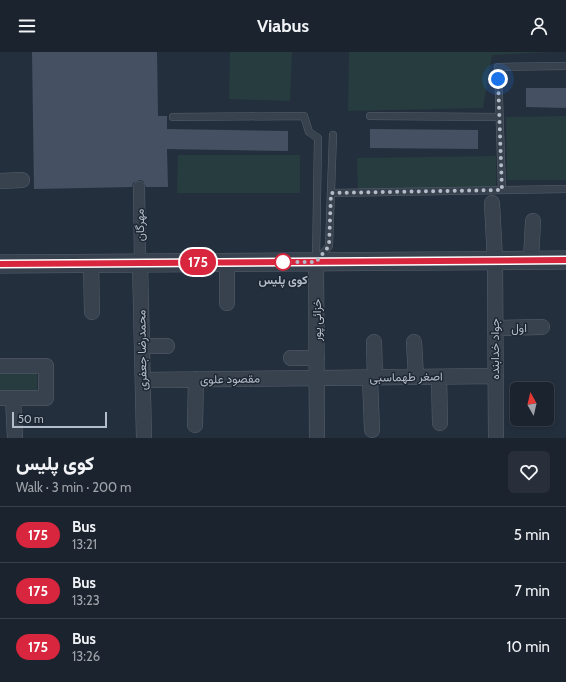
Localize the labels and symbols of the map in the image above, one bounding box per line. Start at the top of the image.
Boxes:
your location [488,69,508,89]
street label: مهرگان [132,209,148,241]
line badge: 175 [175,249,221,275]
marker: کوی پلیس [274,253,292,271]
place label: کوی پلیس [258,272,308,288]
street label: خزائی پور [309,299,325,342]
street label: محمدرضا جعفری [133,309,151,391]
street label: جواد خدابنده [487,318,503,380]
street label: اول [511,320,527,336]
street label: اصغر طهماسبی [369,368,443,386]
street label: مقصود علوی [200,370,260,388]
north arrow [510,382,554,426]
scale bar [12,410,107,429]

